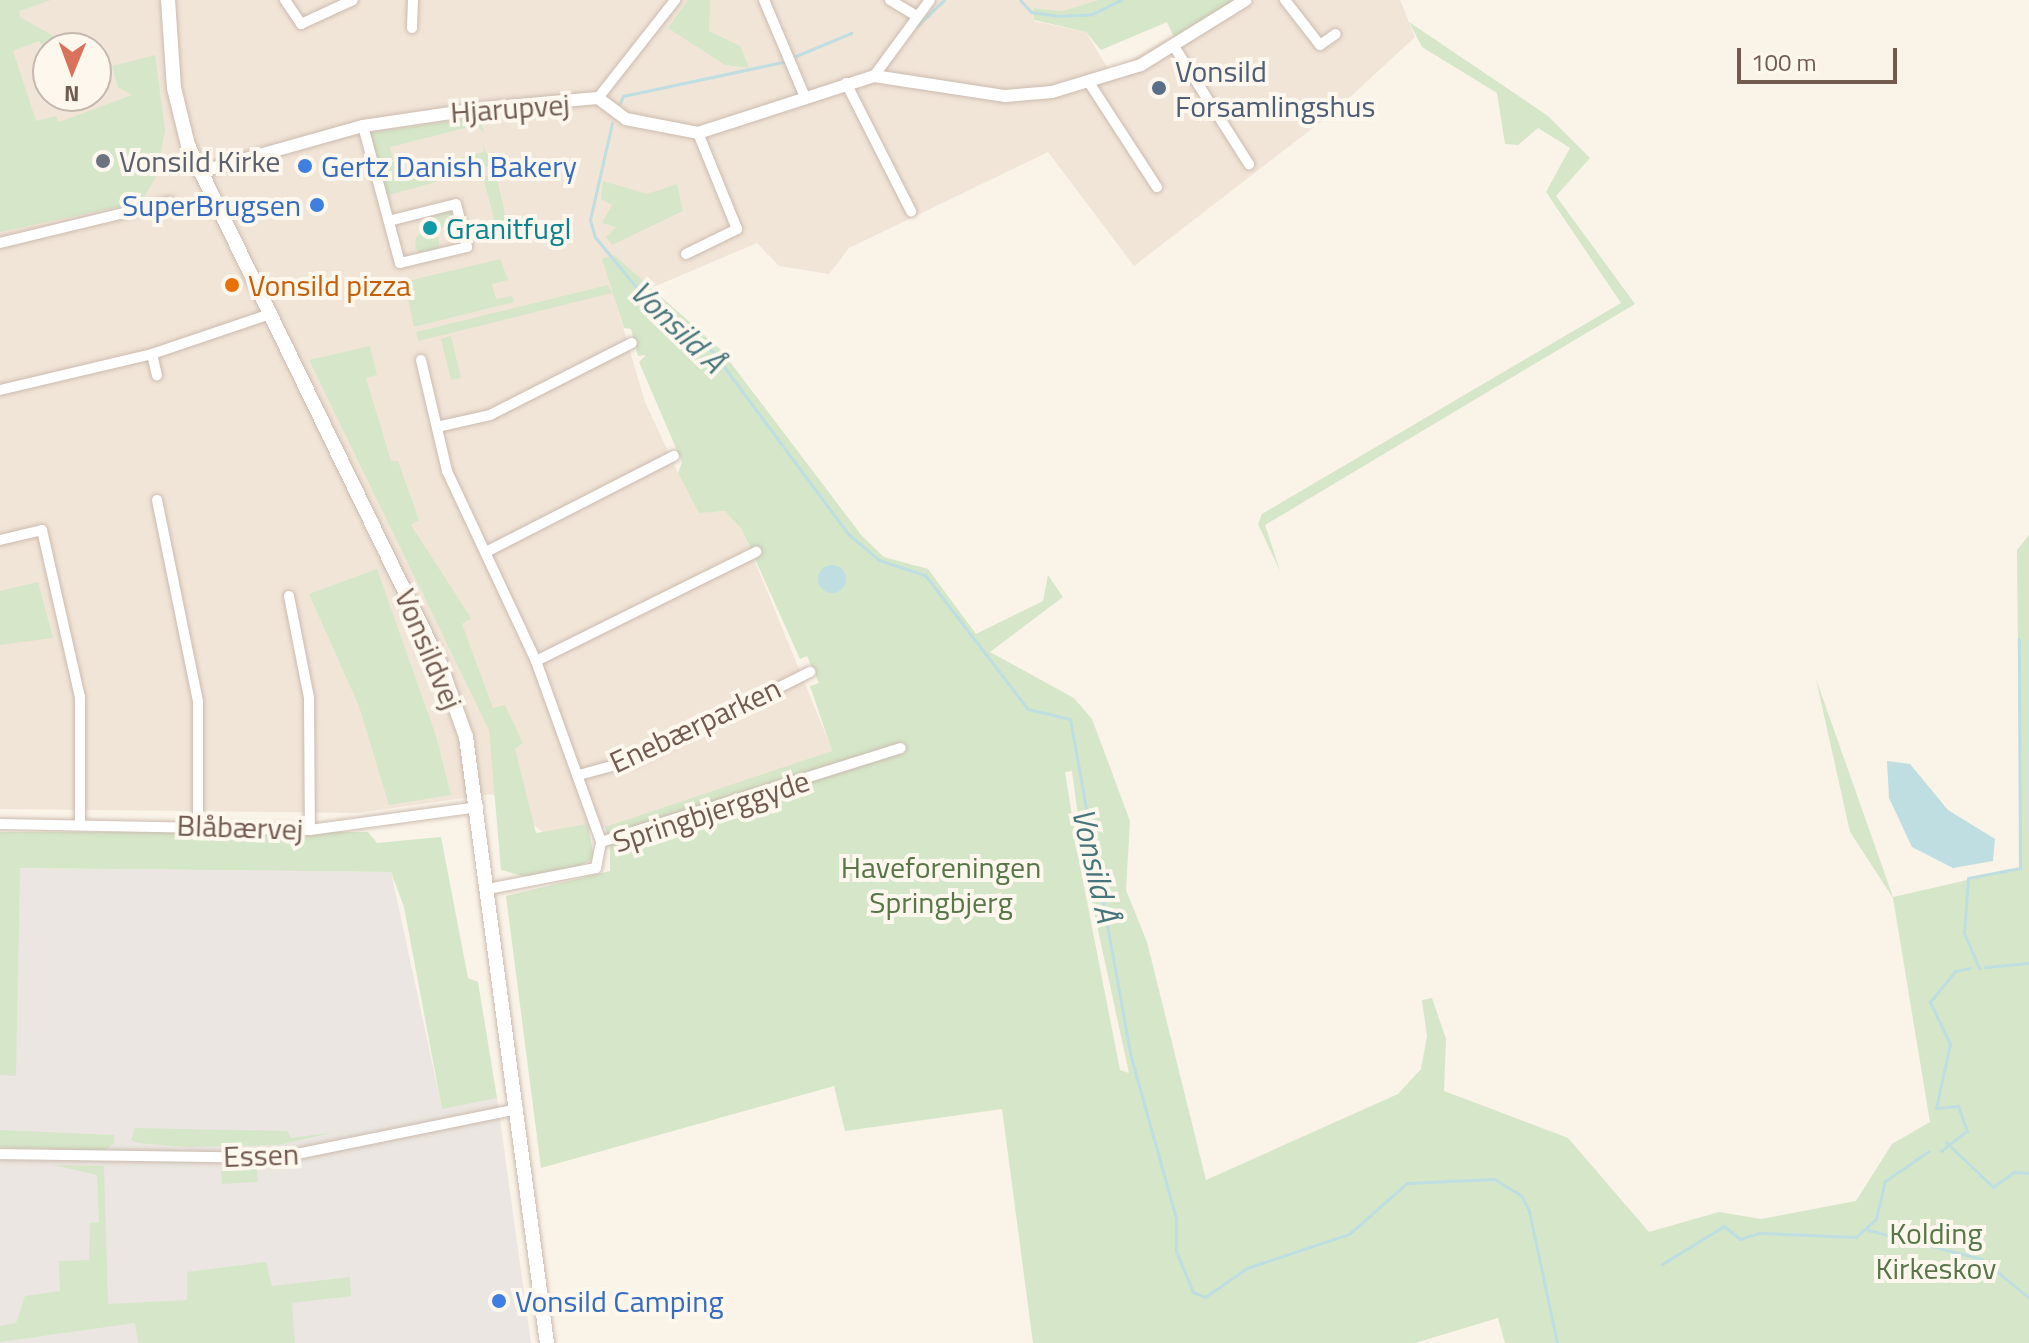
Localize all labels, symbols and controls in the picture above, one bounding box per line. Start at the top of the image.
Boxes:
north arrow [32,32,112,112]
scale bar [1741,32,1901,82]
text: 100 m [1751,44,1817,80]
place label: Vonsild Forsamlingshus [1175,53,1375,124]
text: N [64,77,80,111]
marker: Vonsild Forsamlingshus [1150,79,1168,97]
street label: Hjarupvej [449,86,571,130]
place label: Vonsild Kirke [119,143,281,179]
place label: Gertz Danish Bakery [321,148,577,184]
marker: Vonsild Kirke [94,152,112,170]
marker: Gertz Danish Bakery [296,157,314,175]
place label: SuperBrugsen [122,187,301,223]
marker: SuperBrugsen [308,196,326,214]
place label: Granitfugl [446,210,571,246]
marker: Granitfugl [421,219,439,237]
place label: Vonsild pizza [248,267,411,303]
water label: Vonsild Å [623,272,733,380]
marker: Vonsild pizza [223,276,241,294]
street label: Vonsildvej [387,583,471,715]
street label: Enebærparken [604,670,786,780]
street label: Springbjerggyde [608,762,814,860]
water label: Vonsild Å [1064,804,1128,926]
street label: Blåbærvej [176,807,304,847]
park label: Haveforeningen Springbjerg [841,849,1041,920]
street label: Essen [223,1136,299,1174]
park label: Kolding Kirkeskov [1875,1215,1997,1286]
place label: Vonsild Camping [515,1283,724,1319]
marker: Vonsild Camping [490,1292,508,1310]

